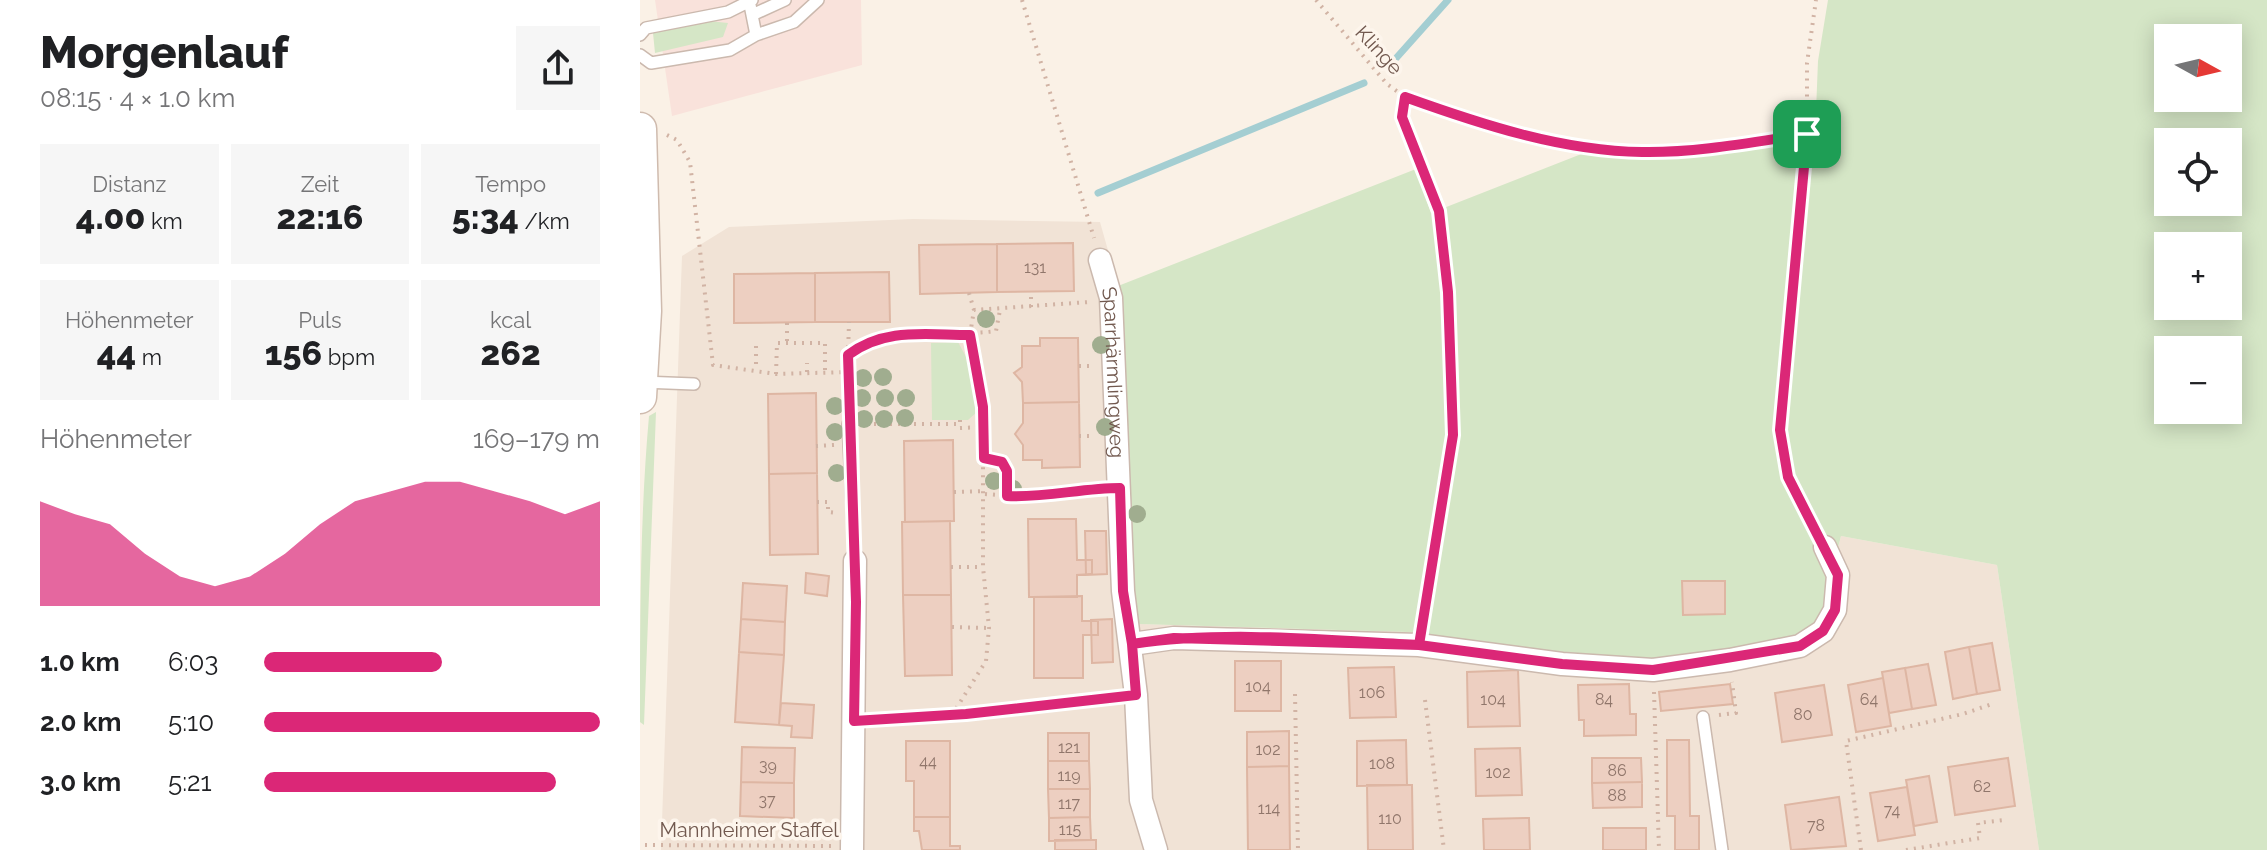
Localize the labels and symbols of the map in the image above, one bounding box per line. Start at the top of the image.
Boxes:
street label: Klinge [1350,20,1408,80]
north arrow [2154,24,2242,112]
pin [1773,100,1841,168]
house number: 131 [1024,258,1046,277]
street label: Sparrhärmlingweg [1096,284,1130,458]
house number: 104 [1245,677,1271,696]
house number: 106 [1359,683,1385,702]
house number: 104 [1480,690,1506,709]
house number: 84 [1595,690,1613,709]
house number: 64 [1860,690,1878,709]
house number: 80 [1793,705,1813,724]
house number: 121 [1058,738,1080,757]
house number: 102 [1256,740,1280,759]
house number: 44 [919,752,937,771]
house number: 108 [1369,754,1395,773]
house number: 39 [759,756,777,775]
house number: 86 [1607,761,1627,780]
house number: 102 [1486,763,1510,782]
house number: 119 [1057,766,1081,785]
house number: 62 [1973,777,1991,796]
house number: 88 [1608,786,1626,805]
house number: 37 [758,791,776,810]
house number: 117 [1058,794,1081,813]
house number: 114 [1258,799,1280,818]
house number: 74 [1884,801,1900,820]
house number: 110 [1378,809,1402,828]
house number: 78 [1807,816,1825,835]
street label: Mannheimer Staffel [659,818,839,842]
house number: 115 [1059,820,1081,839]

